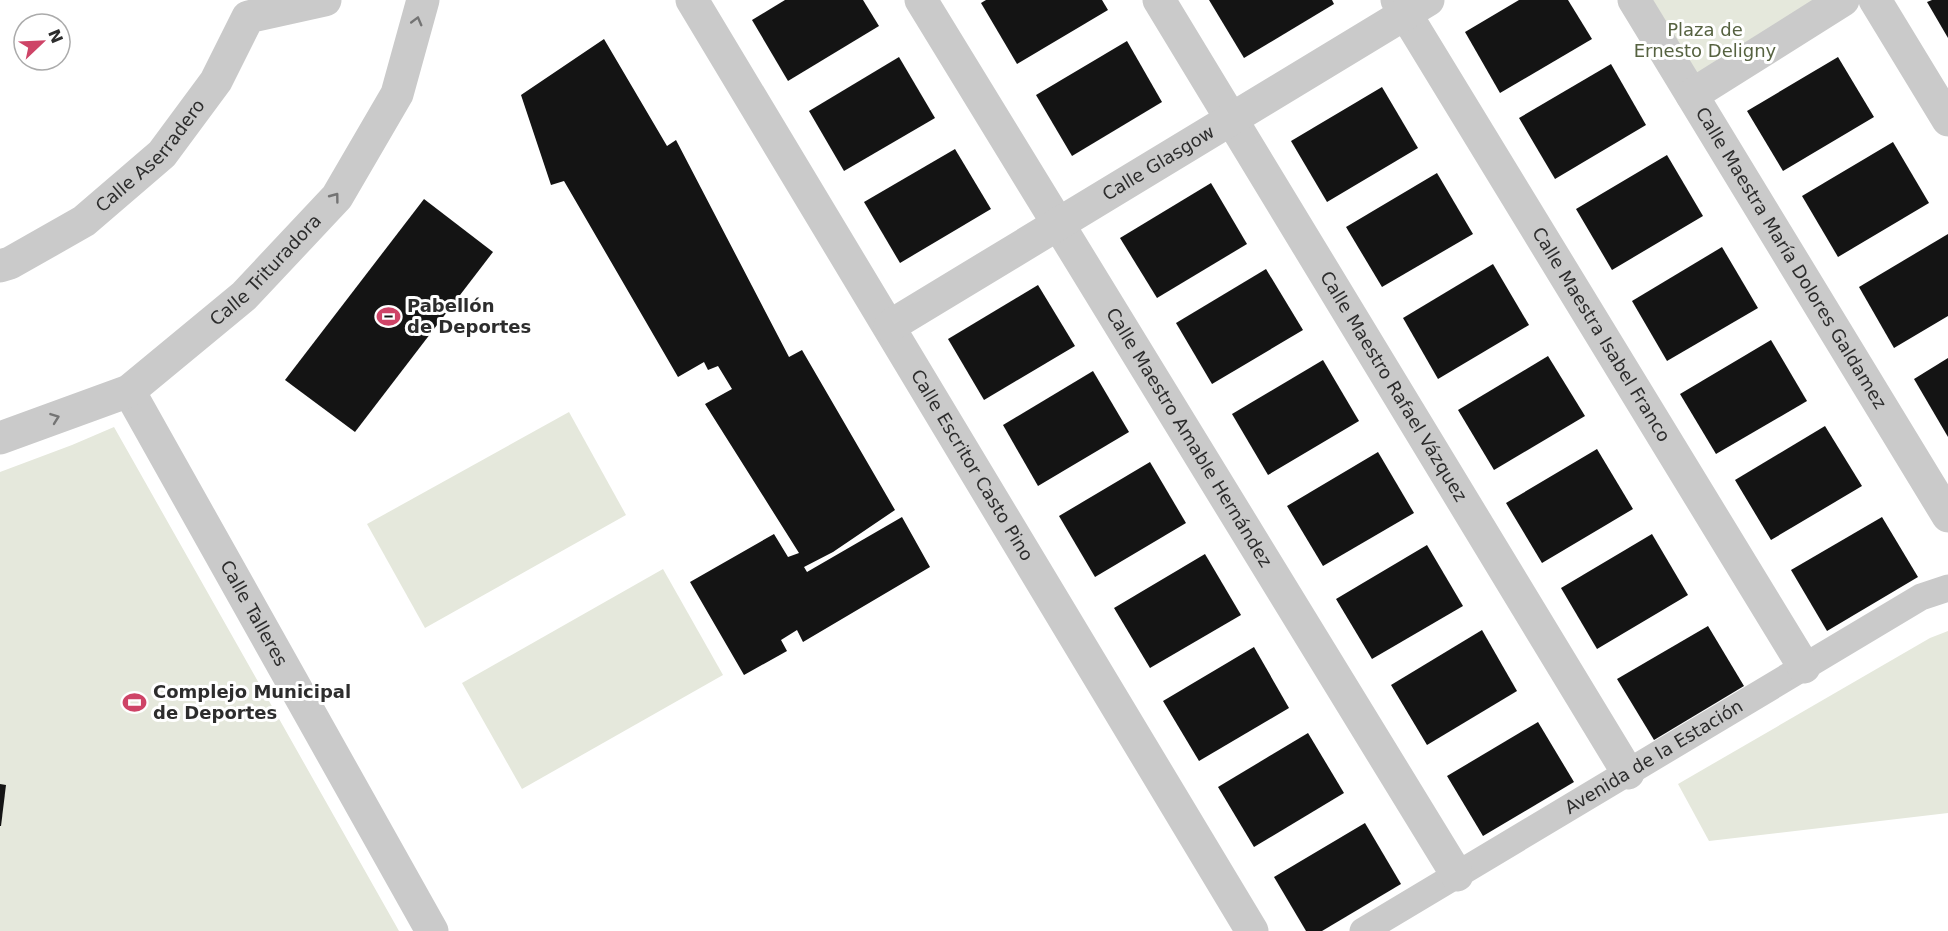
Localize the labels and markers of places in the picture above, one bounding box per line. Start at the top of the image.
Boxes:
place label: Pabellón de Deportes [407,295,531,337]
sports icon: Pabellón de Deportes [376,303,402,329]
place label: Complejo Municipal de Deportes [153,681,351,723]
sports icon: Complejo Municipal de Deportes [122,689,148,715]

